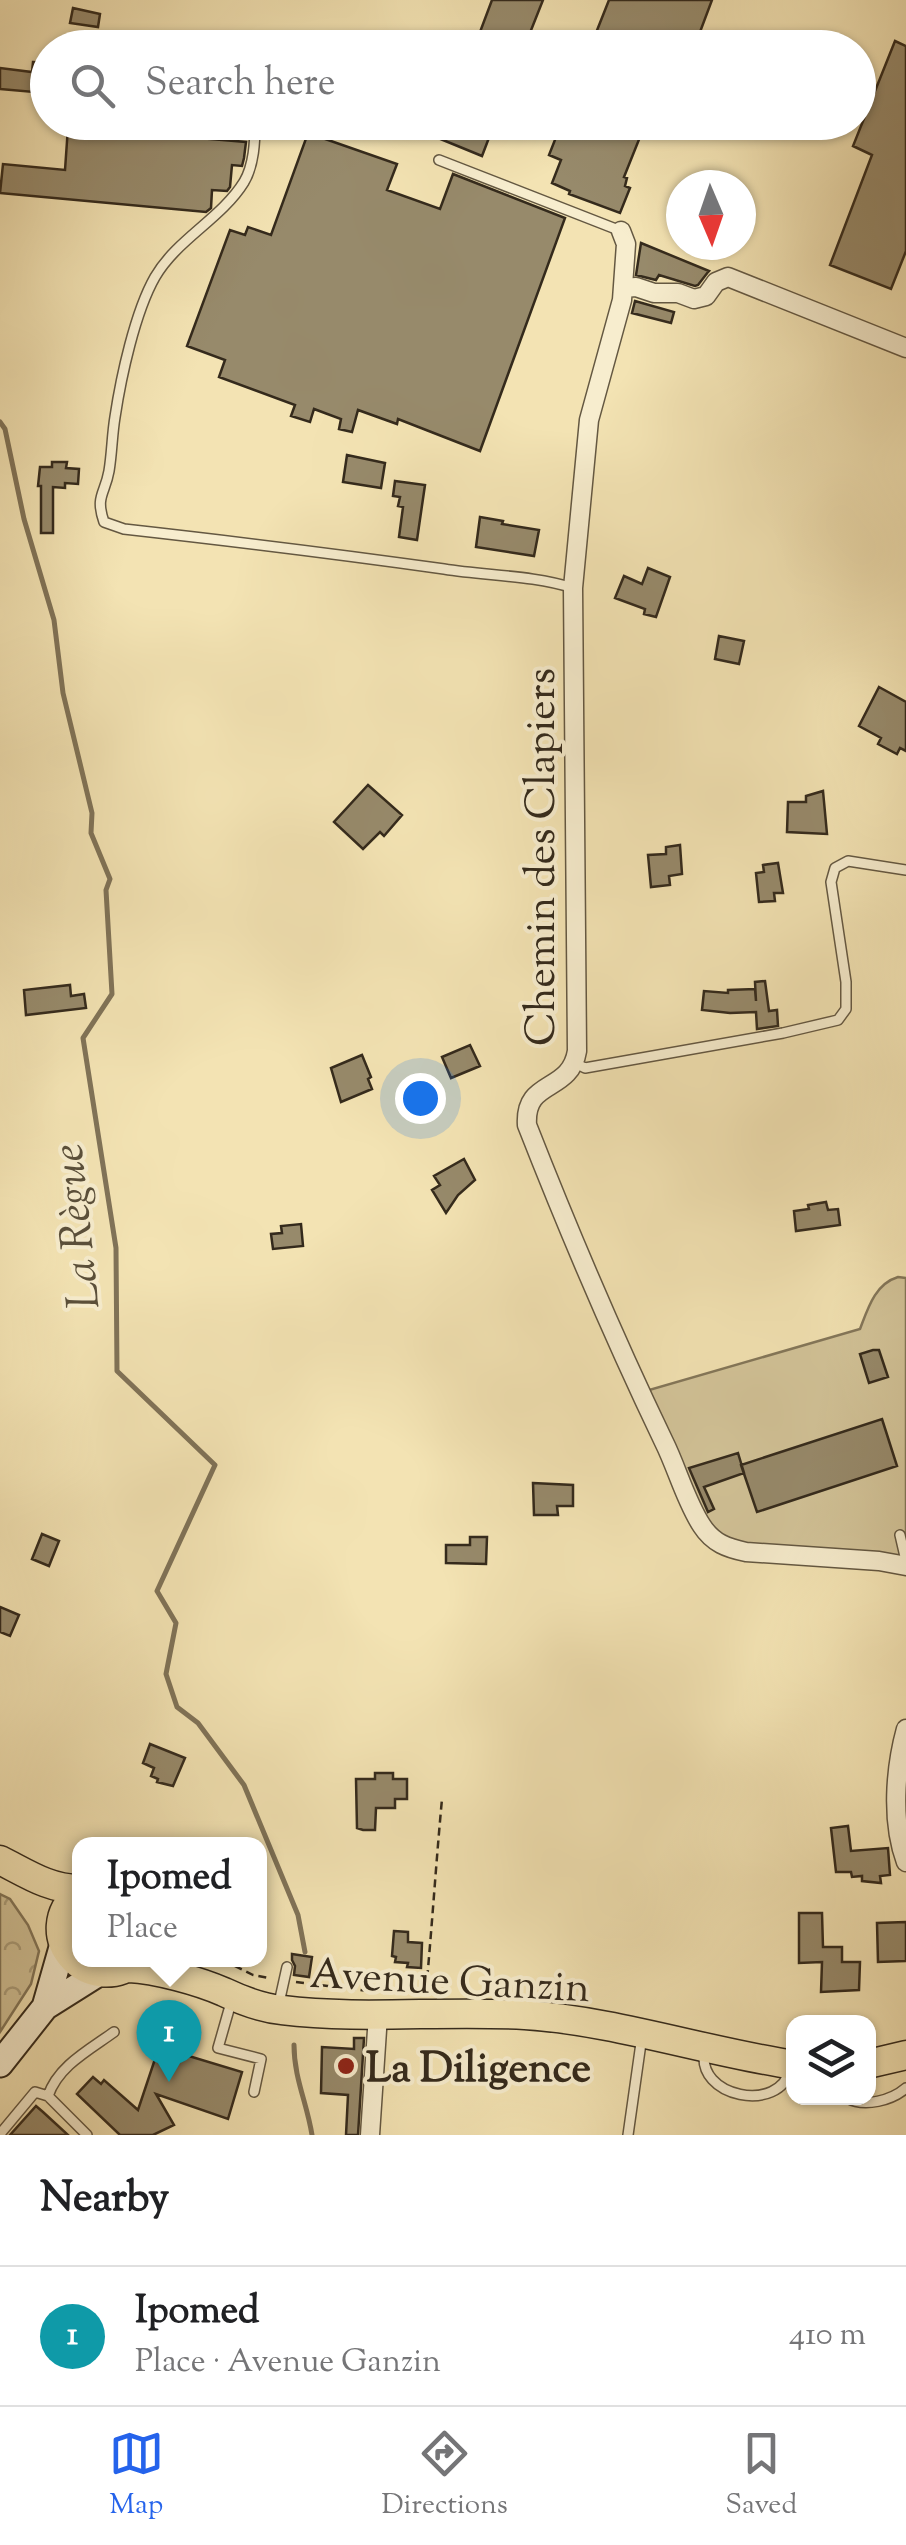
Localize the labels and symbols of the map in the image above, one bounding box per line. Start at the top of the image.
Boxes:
north arrow [666,170,756,260]
street label: Chemin des Clapiers [514,668,574,1046]
your location [395,1073,446,1124]
water label: La Règue [38,1140,120,1312]
street label: Avenue Ganzin [308,1947,591,2021]
pin: 1 [136,2000,202,2082]
place label: La Diligence [366,2041,591,2101]
marker: La Diligence [335,2055,357,2077]

